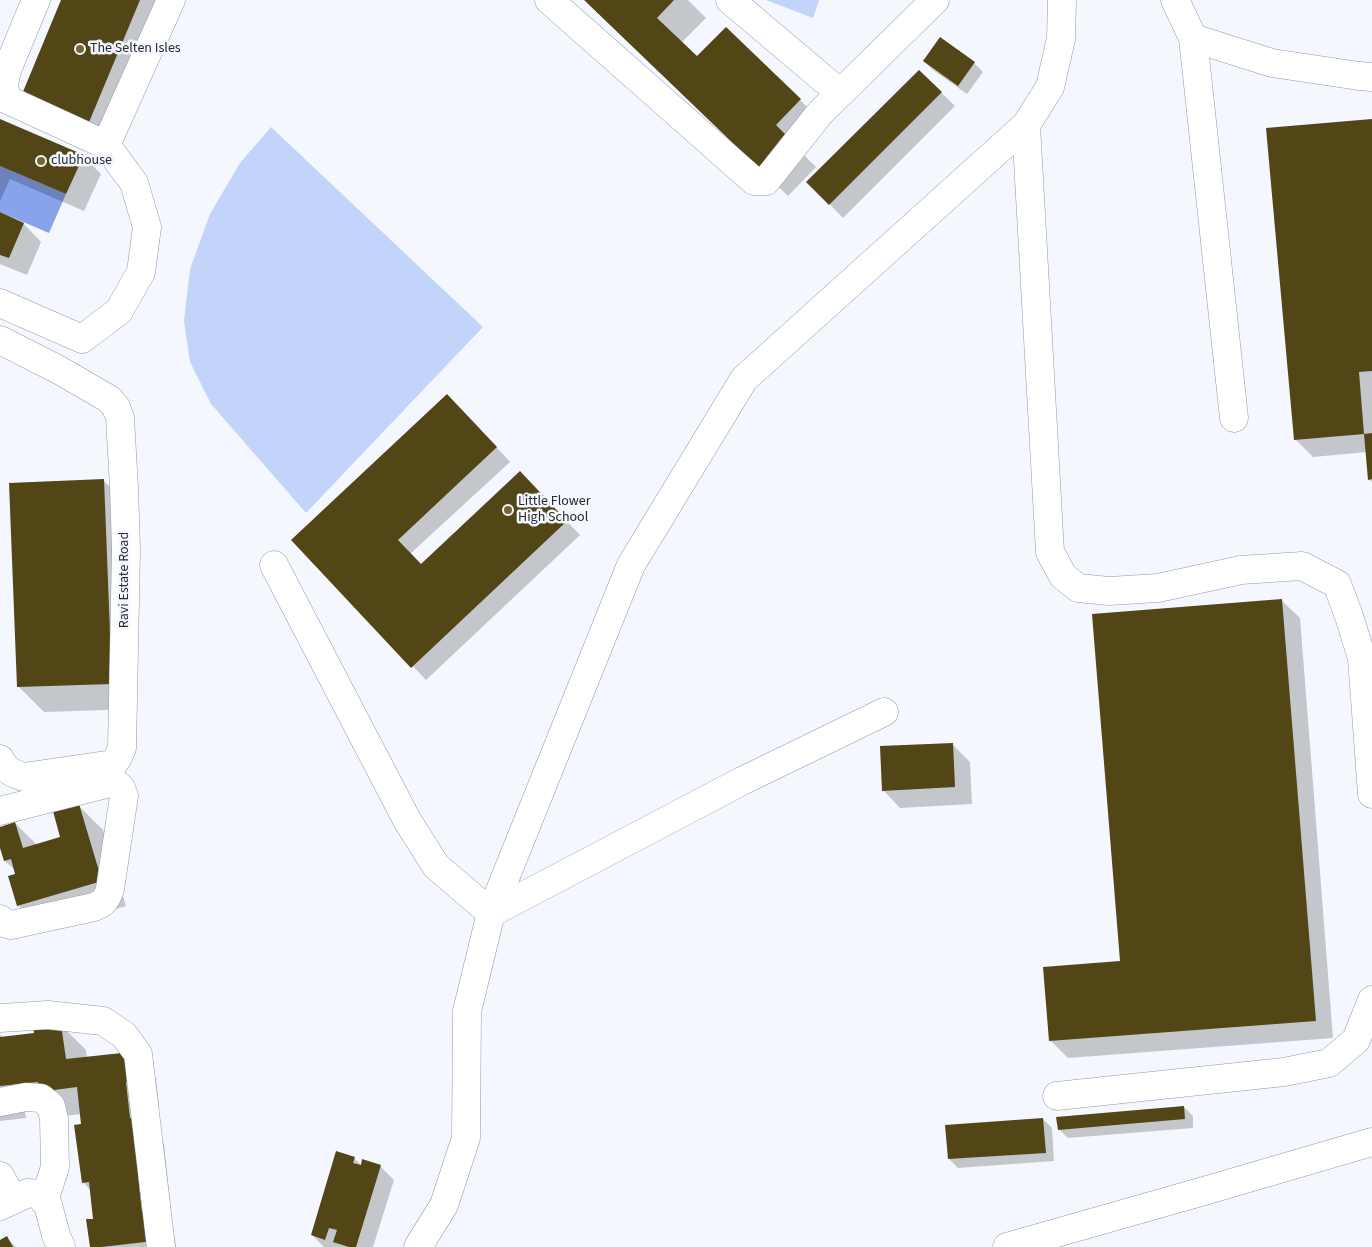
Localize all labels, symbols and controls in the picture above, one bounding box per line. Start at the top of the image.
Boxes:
place label: The Selten Isles [90,41,181,57]
marker: The Selten Isles [74,43,86,55]
place label: clubhouse [51,153,112,169]
marker: clubhouse [35,155,47,167]
place label: Little Flower High School [518,494,591,526]
marker: Little Flower High School [502,504,514,516]
street label: Ravi Estate Road [117,532,133,628]

